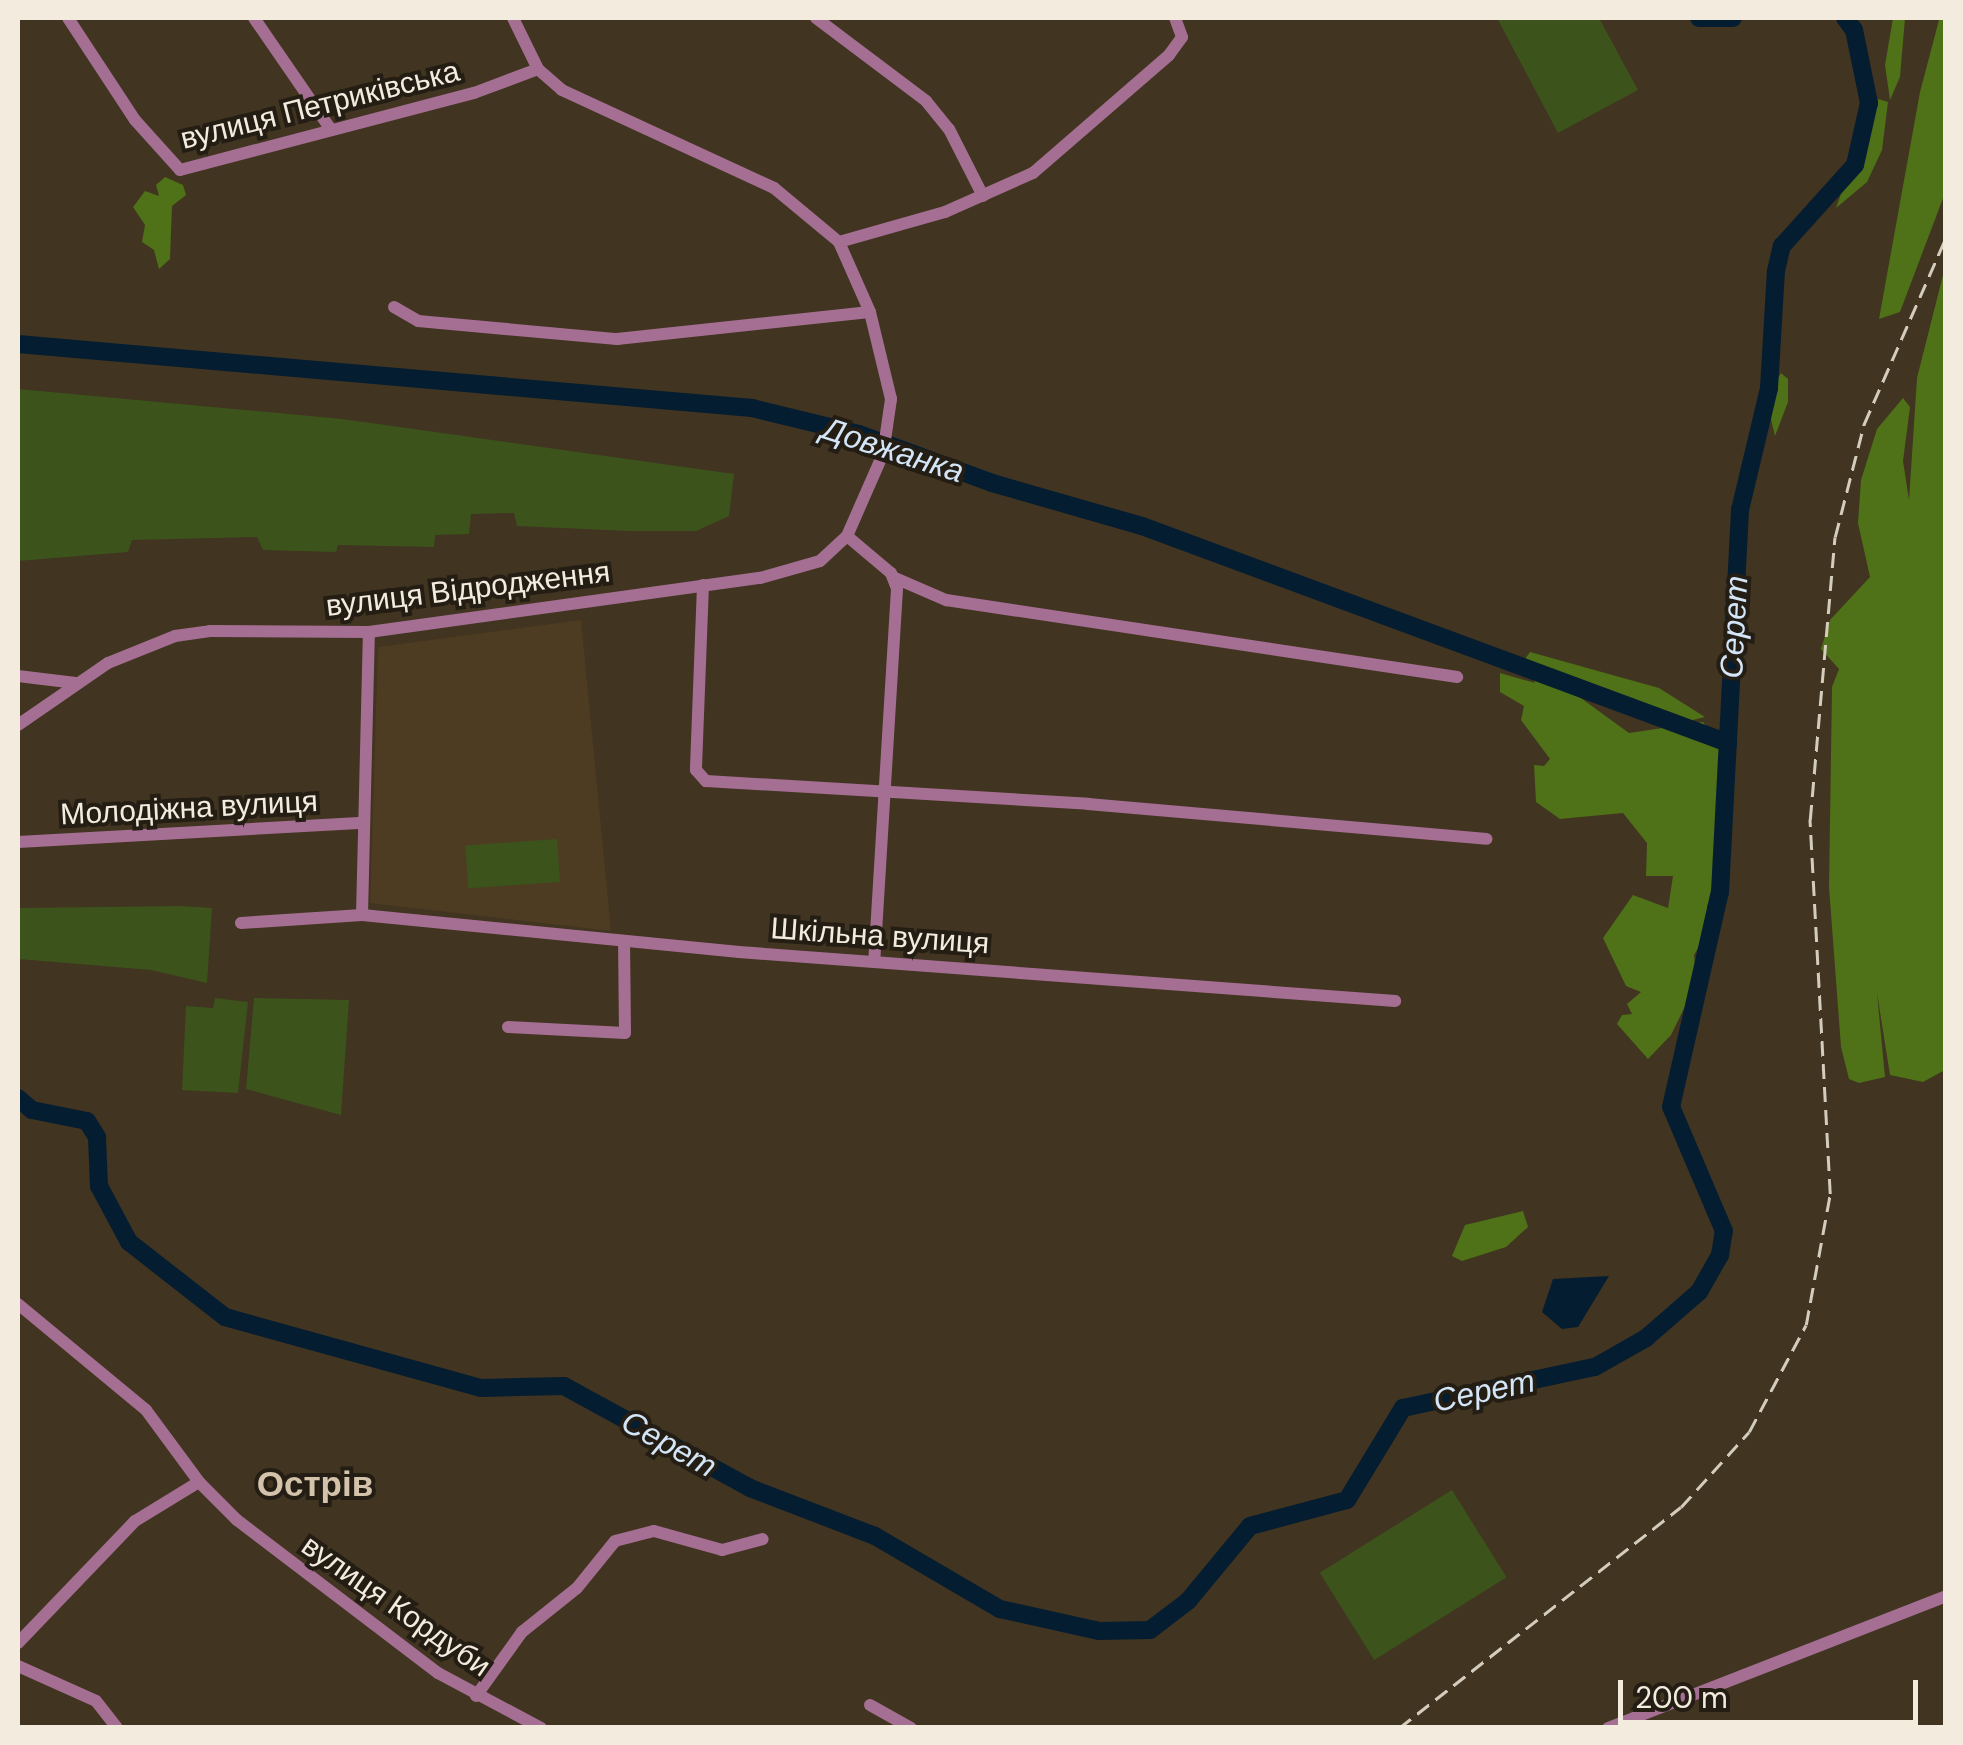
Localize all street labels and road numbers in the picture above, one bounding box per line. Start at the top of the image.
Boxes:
street label: вулиця Петриківська [177,53,463,157]
street label: вулиця Відродження [324,554,612,624]
street label: Молодіжна вулиця [59,783,319,833]
street label: Шкільна вулиця [770,910,990,962]
street label: вулиця Кордуби [295,1528,497,1684]

